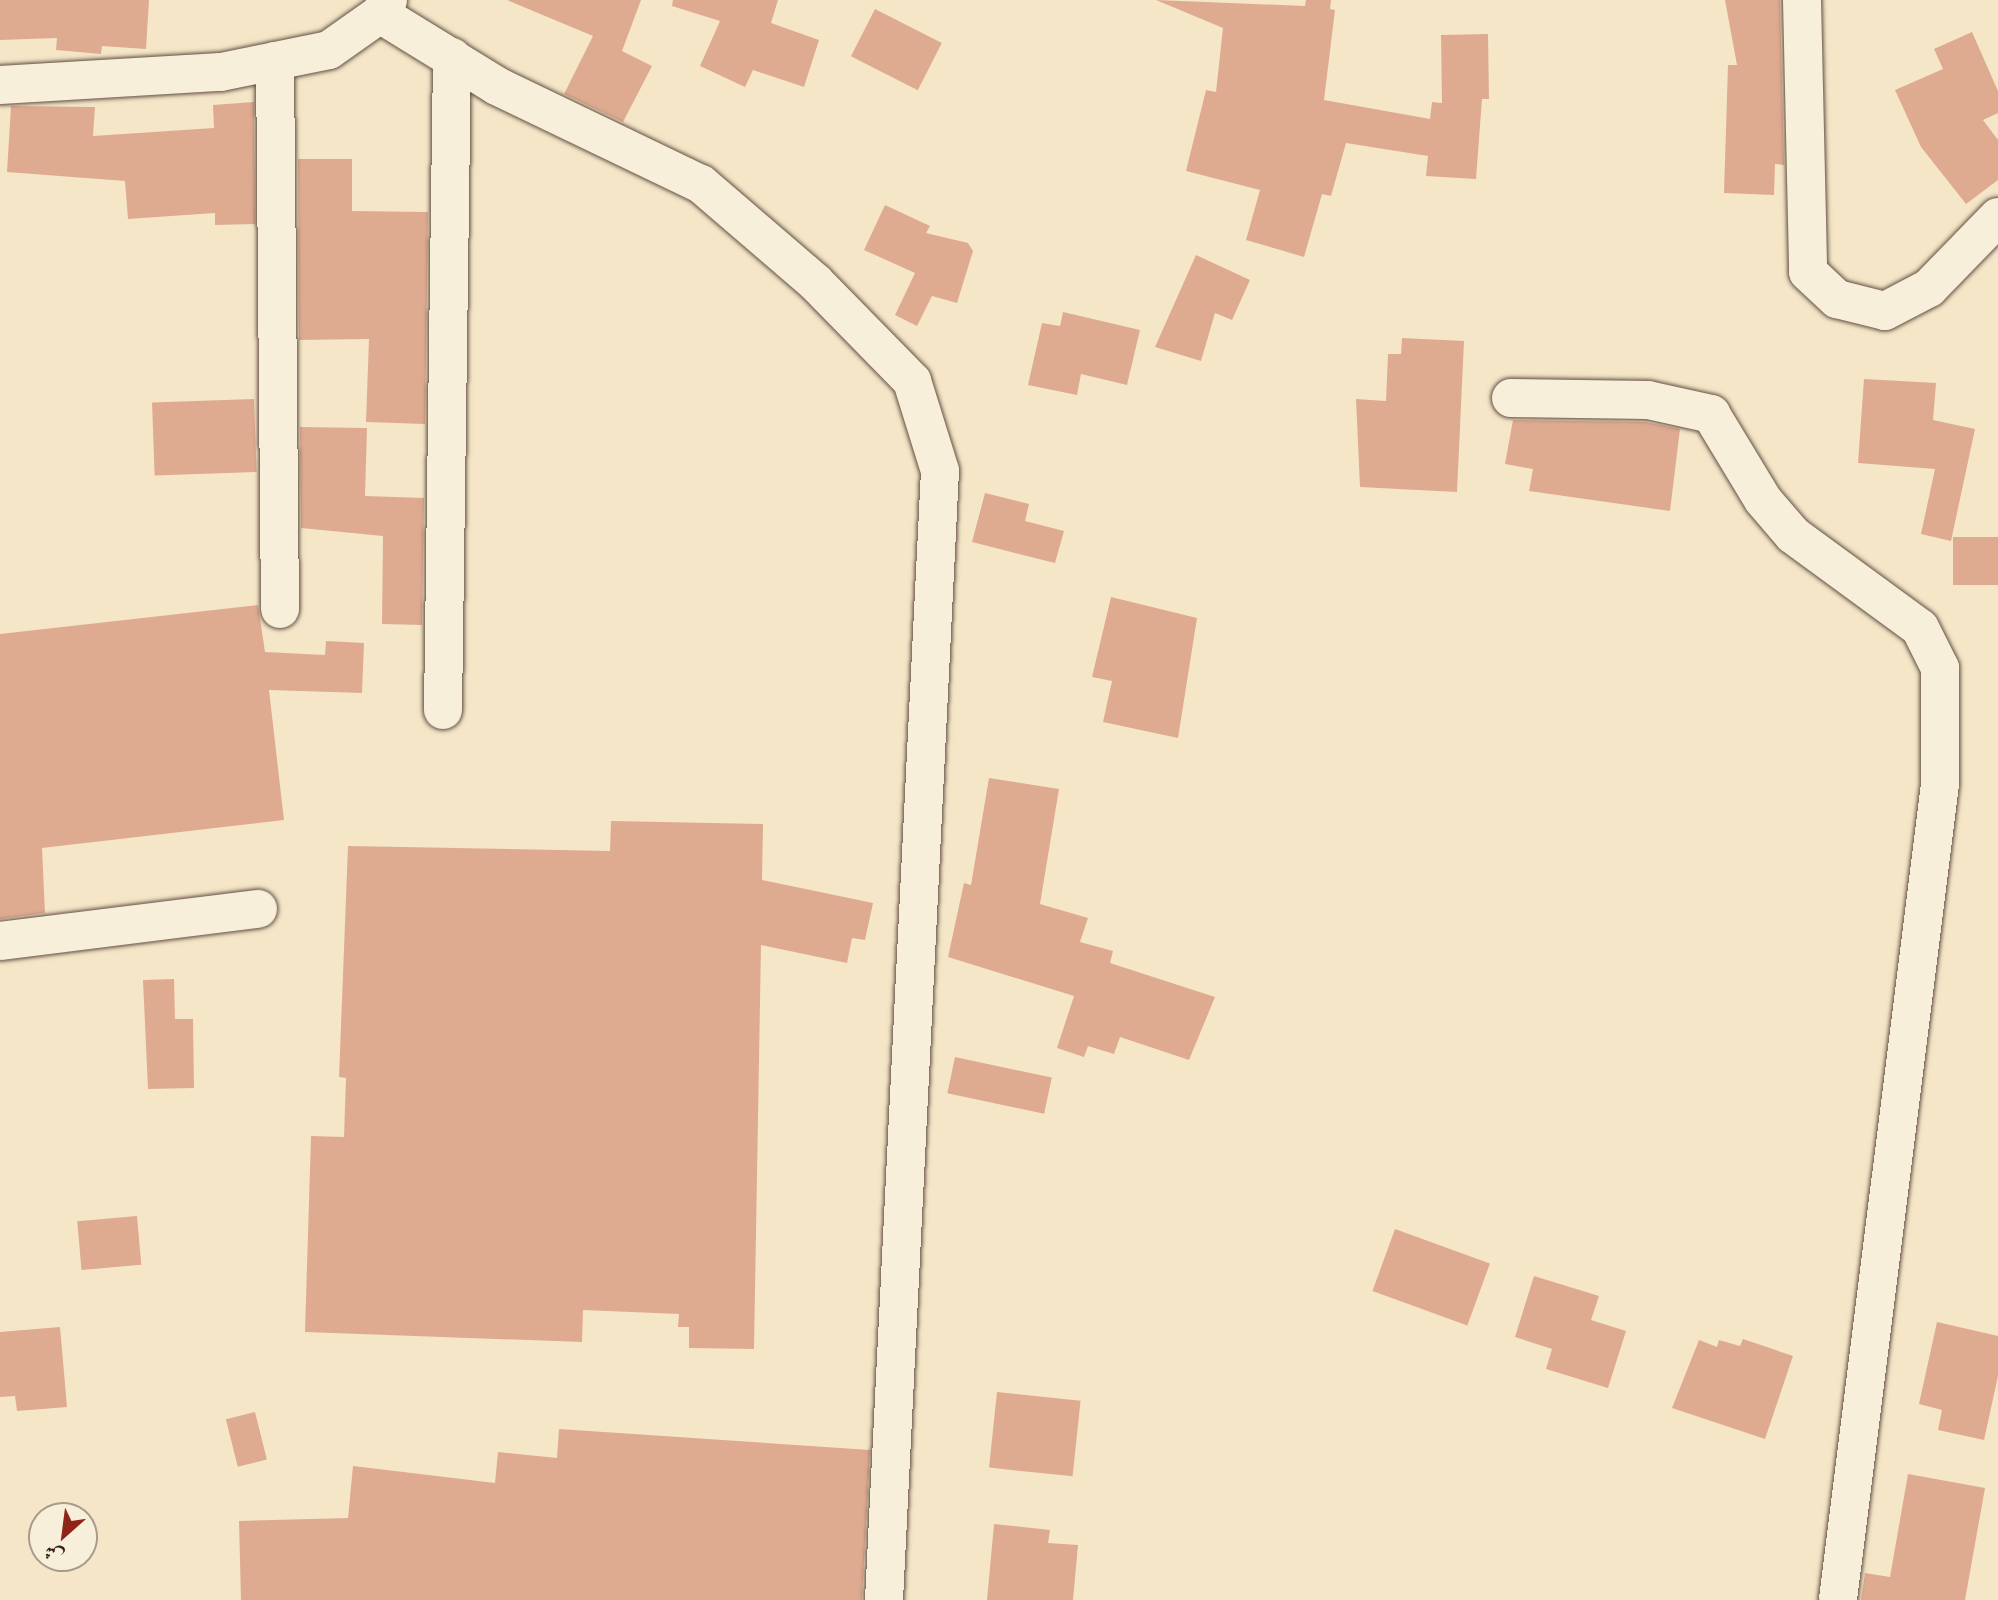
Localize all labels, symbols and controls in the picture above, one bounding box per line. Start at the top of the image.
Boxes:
north arrow [28,1502,98,1572]
text: ش [40,1539,68,1570]

